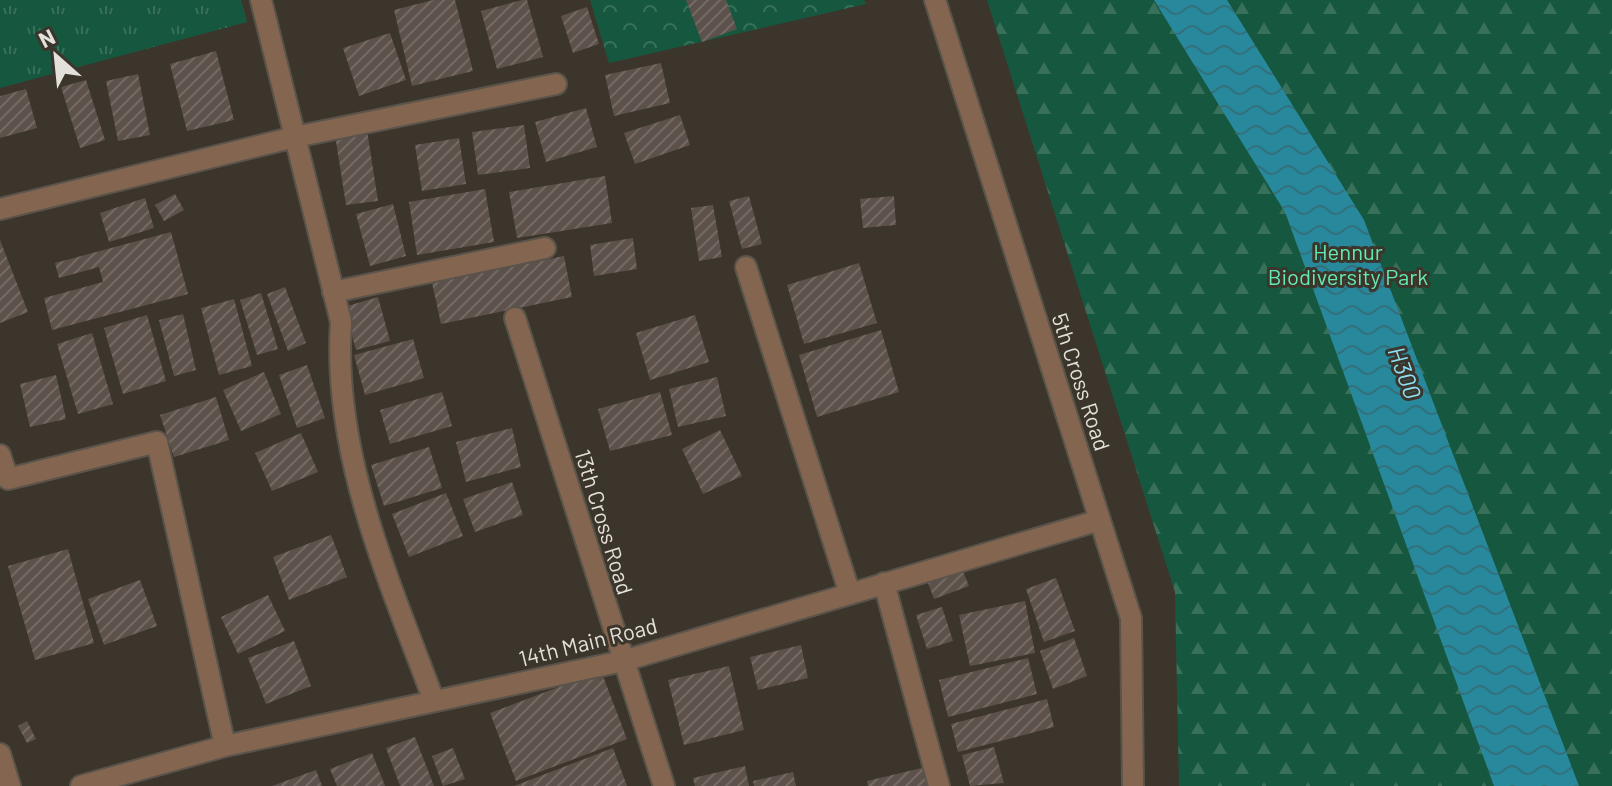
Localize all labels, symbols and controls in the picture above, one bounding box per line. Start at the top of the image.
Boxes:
north arrow [16,16,96,96]
text: N [34,22,59,52]
park label: Hennur Biodiversity Park [1268,238,1428,289]
street label: 5th Cross Road [1048,310,1116,454]
water label: H300 [1383,342,1428,403]
street label: 13th Cross Road [571,446,639,597]
street label: 14th Main Road [516,611,660,671]

